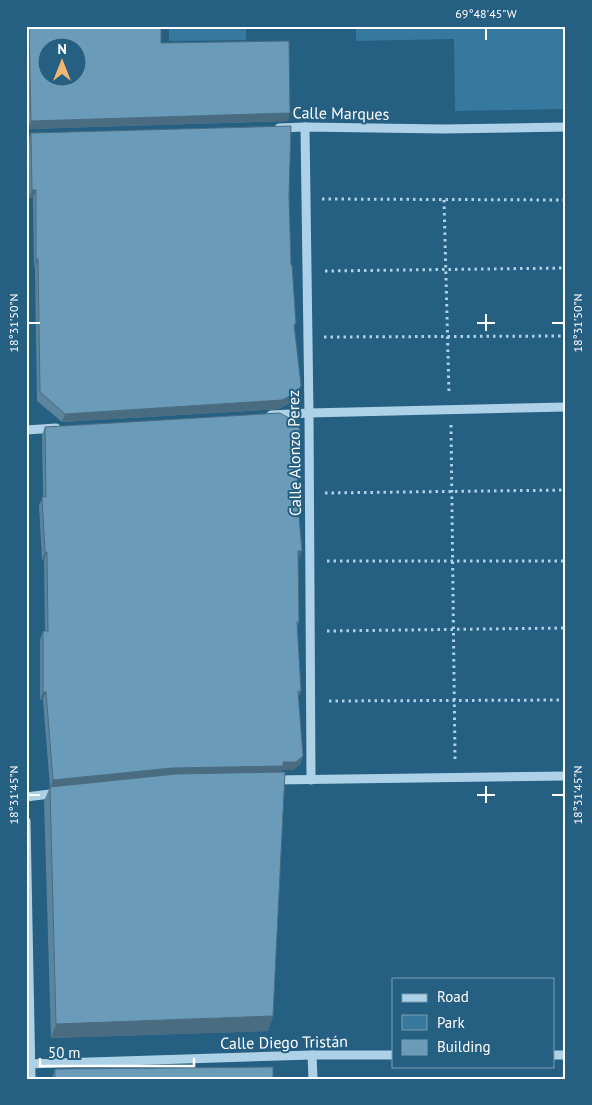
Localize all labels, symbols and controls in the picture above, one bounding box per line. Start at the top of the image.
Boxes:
text: 69°48'45"W [455,6,517,21]
north arrow [38,38,88,88]
text: N [57,40,67,58]
street label: Calle Marques [293,102,390,124]
text: 18°31'50"N [6,293,21,353]
text: 18°31'50"N [570,293,585,353]
street label: Calle Alonzo Perez [283,390,305,516]
text: 18°31'45"N [6,765,21,825]
text: 18°31'45"N [570,765,585,825]
legend [392,978,554,1068]
text: Road [437,987,469,1006]
text: Park [437,1013,465,1032]
street label: Calle Diego Tristán [220,1031,348,1053]
scale bar [40,1035,194,1067]
text: Building [437,1037,491,1056]
text: 50 m [48,1043,81,1062]

